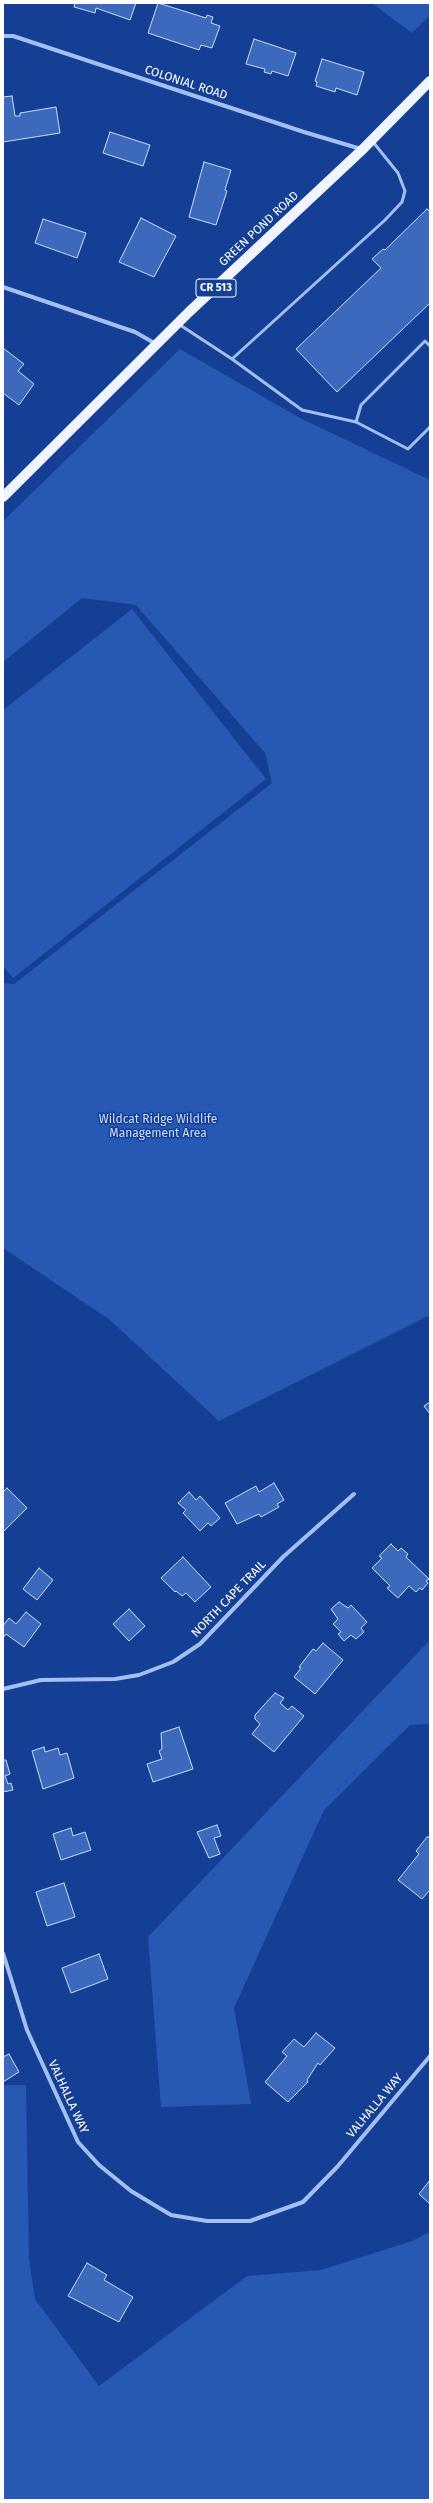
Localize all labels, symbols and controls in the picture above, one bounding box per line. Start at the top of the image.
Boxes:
street label: COLONIAL ROAD [143,63,229,103]
street label: GREEN POND ROAD [216,188,302,270]
road number: CR 513 [196,279,236,297]
park label: Wildcat Ridge Wildlife Management Area [99,1113,217,1141]
street label: NORTH CAPE TRAIL [189,1558,269,1640]
street label: VALHALLA WAY [45,2058,91,2136]
street label: VALHALLA WAY [344,2071,406,2141]

